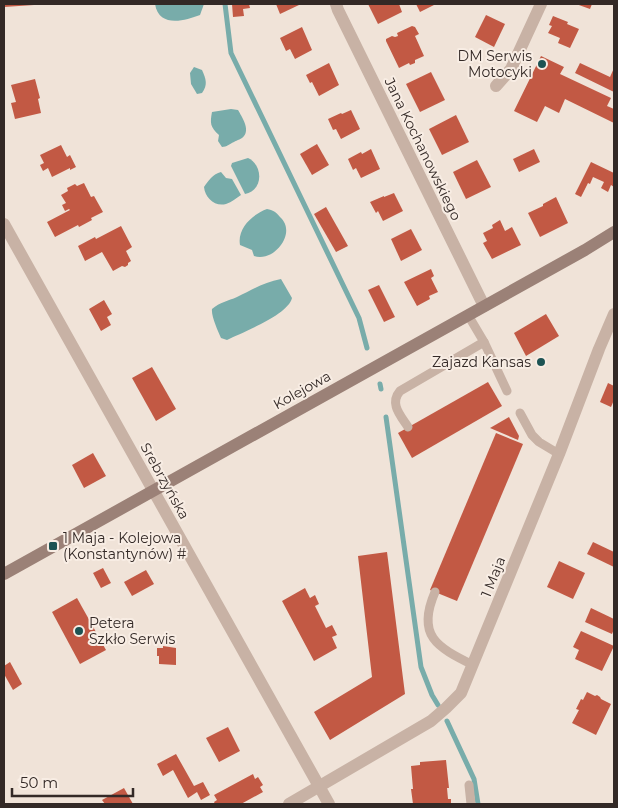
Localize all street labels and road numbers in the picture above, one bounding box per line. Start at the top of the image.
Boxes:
street label: Jana Kochanowskiego [380,74,466,224]
street label: Kolejowa [270,367,334,413]
street label: Srebrzyńska [137,440,193,522]
street label: 1 Maja [477,554,509,600]

